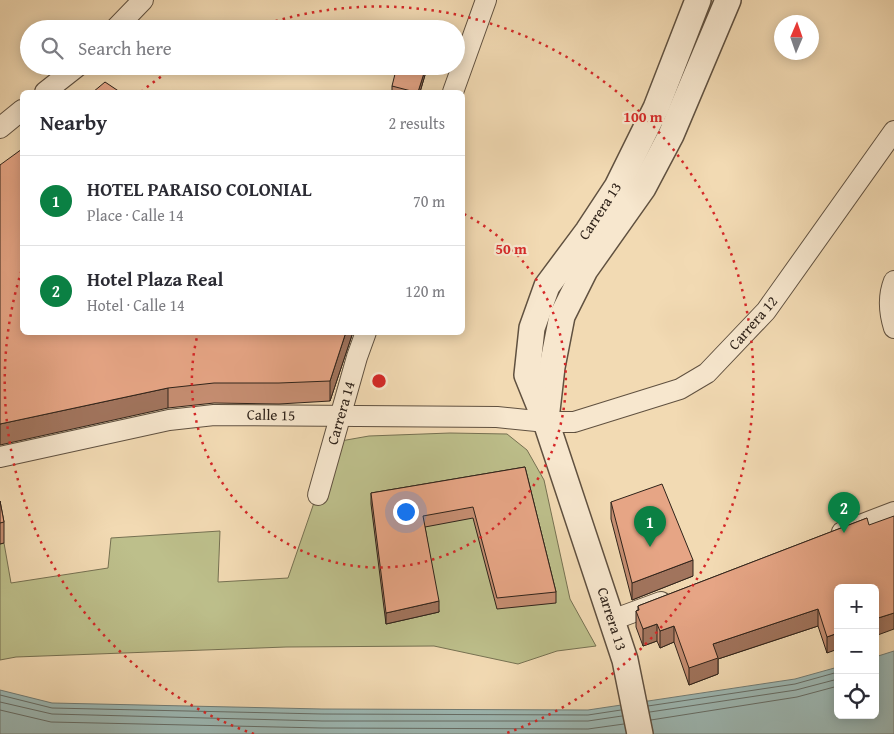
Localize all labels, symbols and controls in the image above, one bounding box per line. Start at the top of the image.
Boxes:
north arrow [774,15,819,60]
search box [20,20,465,75]
icon: search [38,34,66,62]
text: Search here [78,34,172,62]
text: 100 m [623,106,663,127]
text: Nearby [40,107,107,138]
text: 2 results [388,111,445,135]
text: HOTEL PARAISO COLONIAL [87,175,312,203]
street label: Carrera 13 [573,178,626,244]
text: 1 [52,189,60,213]
text: 70 m [413,189,445,213]
text: Place · Calle 14 [87,203,184,227]
text: 50 m [495,238,527,259]
text: Hotel Plaza Real [87,265,223,293]
text: 2 [52,279,60,303]
text: 120 m [405,279,445,303]
street label: Carrera 12 [723,291,782,354]
text: Hotel · Calle 14 [87,293,185,317]
centre of rings [370,372,388,390]
street label: Carrera 14 [321,379,360,447]
street label: Calle 15 [247,404,295,425]
pin: 2 [828,492,860,533]
your location [393,499,419,525]
pin: 1 [634,506,666,547]
map controls [834,584,879,719]
button: + [834,584,879,629]
street label: Carrera 13 [592,585,633,653]
button: − [834,629,879,674]
button: locate [834,674,879,719]

